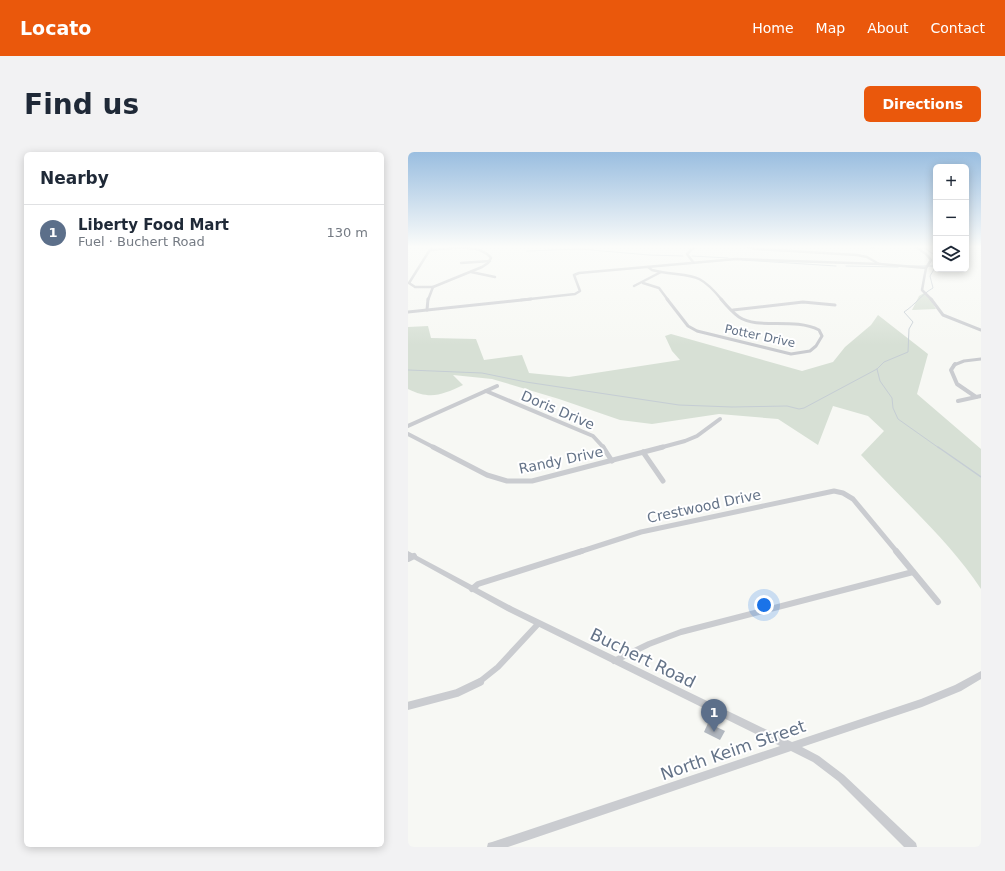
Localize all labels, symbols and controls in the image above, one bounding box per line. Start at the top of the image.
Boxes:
text: Locato [20,17,91,39]
text: Home [752,20,794,36]
text: Map [816,20,845,36]
text: About [867,20,909,36]
text: Contact [931,20,985,36]
button: Directions [864,86,981,122]
text: Find us [24,88,139,121]
map controls [933,164,969,272]
button: + [933,164,969,200]
text: Nearby [40,168,109,188]
button: − [933,200,969,236]
text: Liberty Food Mart [78,216,229,234]
text: 1 [48,225,58,240]
text: 130 m [326,225,368,240]
text: Fuel · Buchert Road [78,234,205,249]
button: layers [933,236,969,272]
street label: Potter Drive [723,322,797,350]
street label: Doris Drive [519,387,597,433]
street label: Randy Drive [517,443,605,477]
street label: Crestwood Drive [646,486,762,526]
your location [754,595,774,615]
street label: Buchert Road [587,624,699,692]
pin: 1 [701,699,727,732]
street label: North Keim Street [658,716,808,784]

